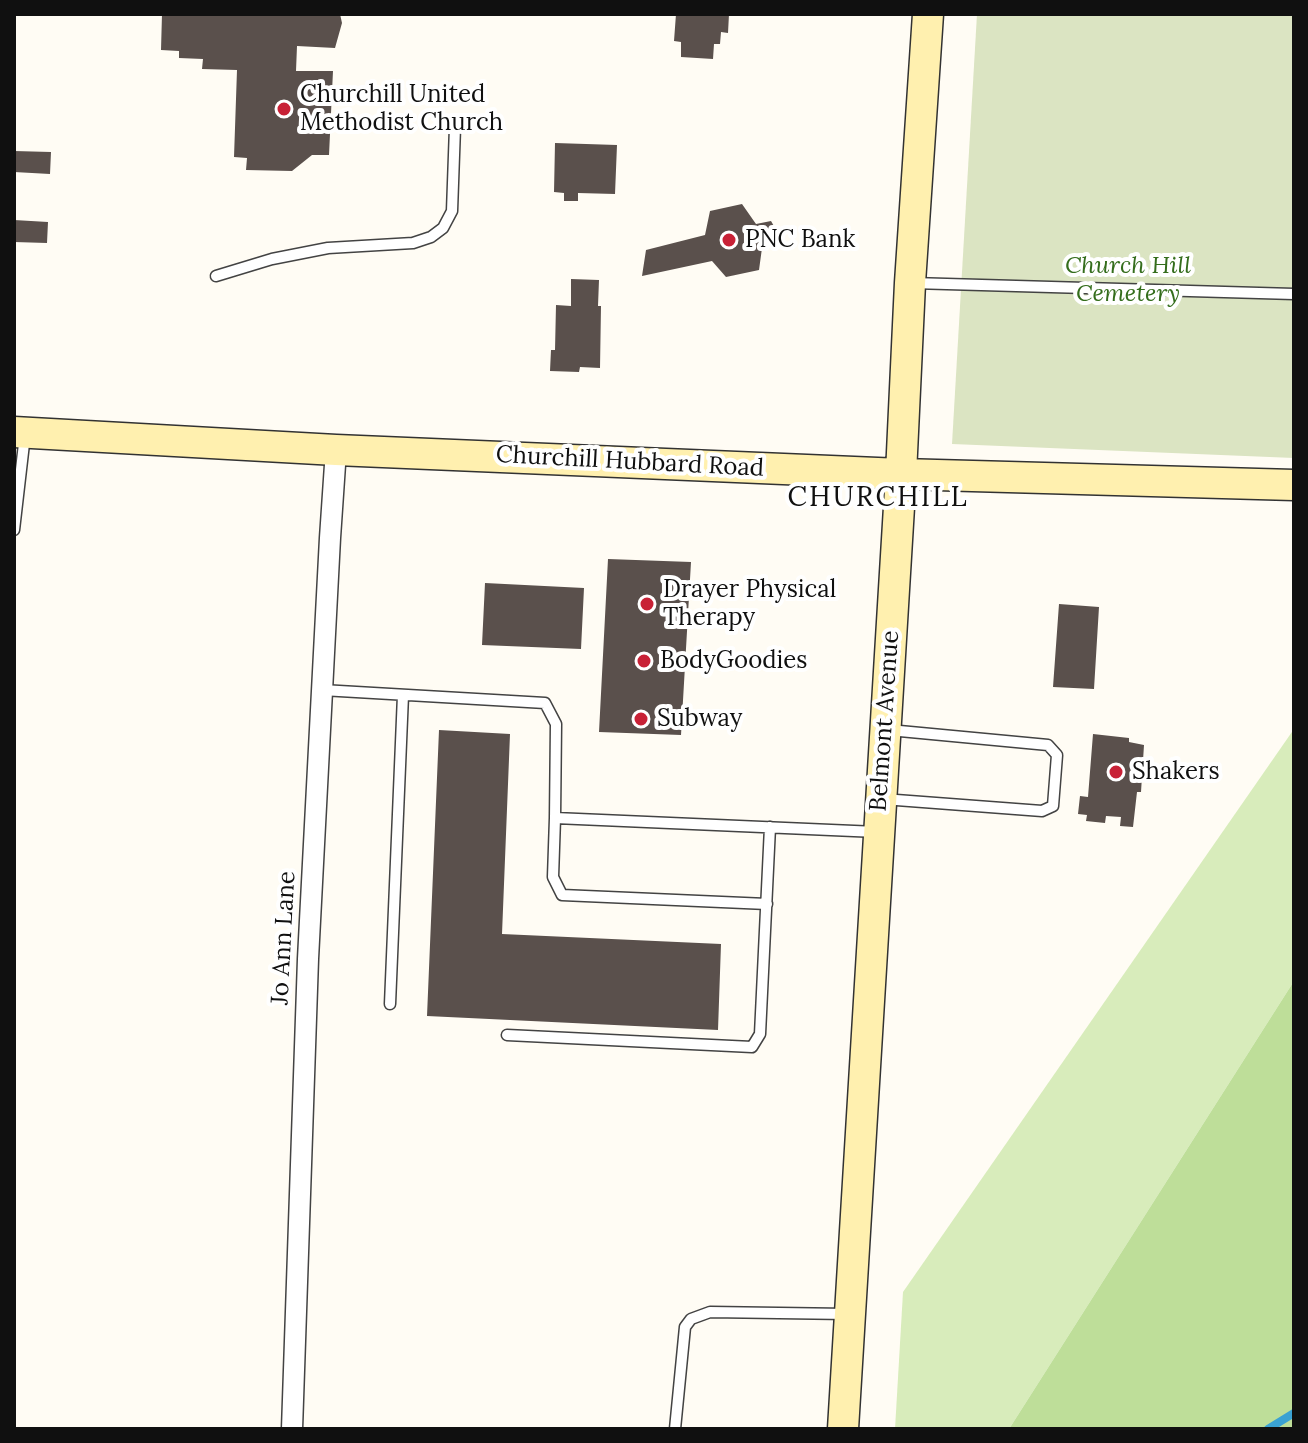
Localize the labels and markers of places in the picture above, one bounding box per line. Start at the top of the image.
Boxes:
place label: Churchill United Methodist Church [300,81,503,137]
marker: Churchill United Methodist Church [275,100,293,118]
place label: PNC Bank [745,226,855,254]
marker: PNC Bank [720,231,738,249]
place label: Drayer Physical Therapy [663,576,836,632]
marker: Drayer Physical Therapy [638,595,656,613]
place label: BodyGoodies [660,647,807,675]
marker: BodyGoodies [635,652,653,670]
place label: Subway [657,705,742,733]
marker: Subway [632,710,650,728]
place label: Shakers [1132,758,1220,786]
marker: Shakers [1107,763,1125,781]

